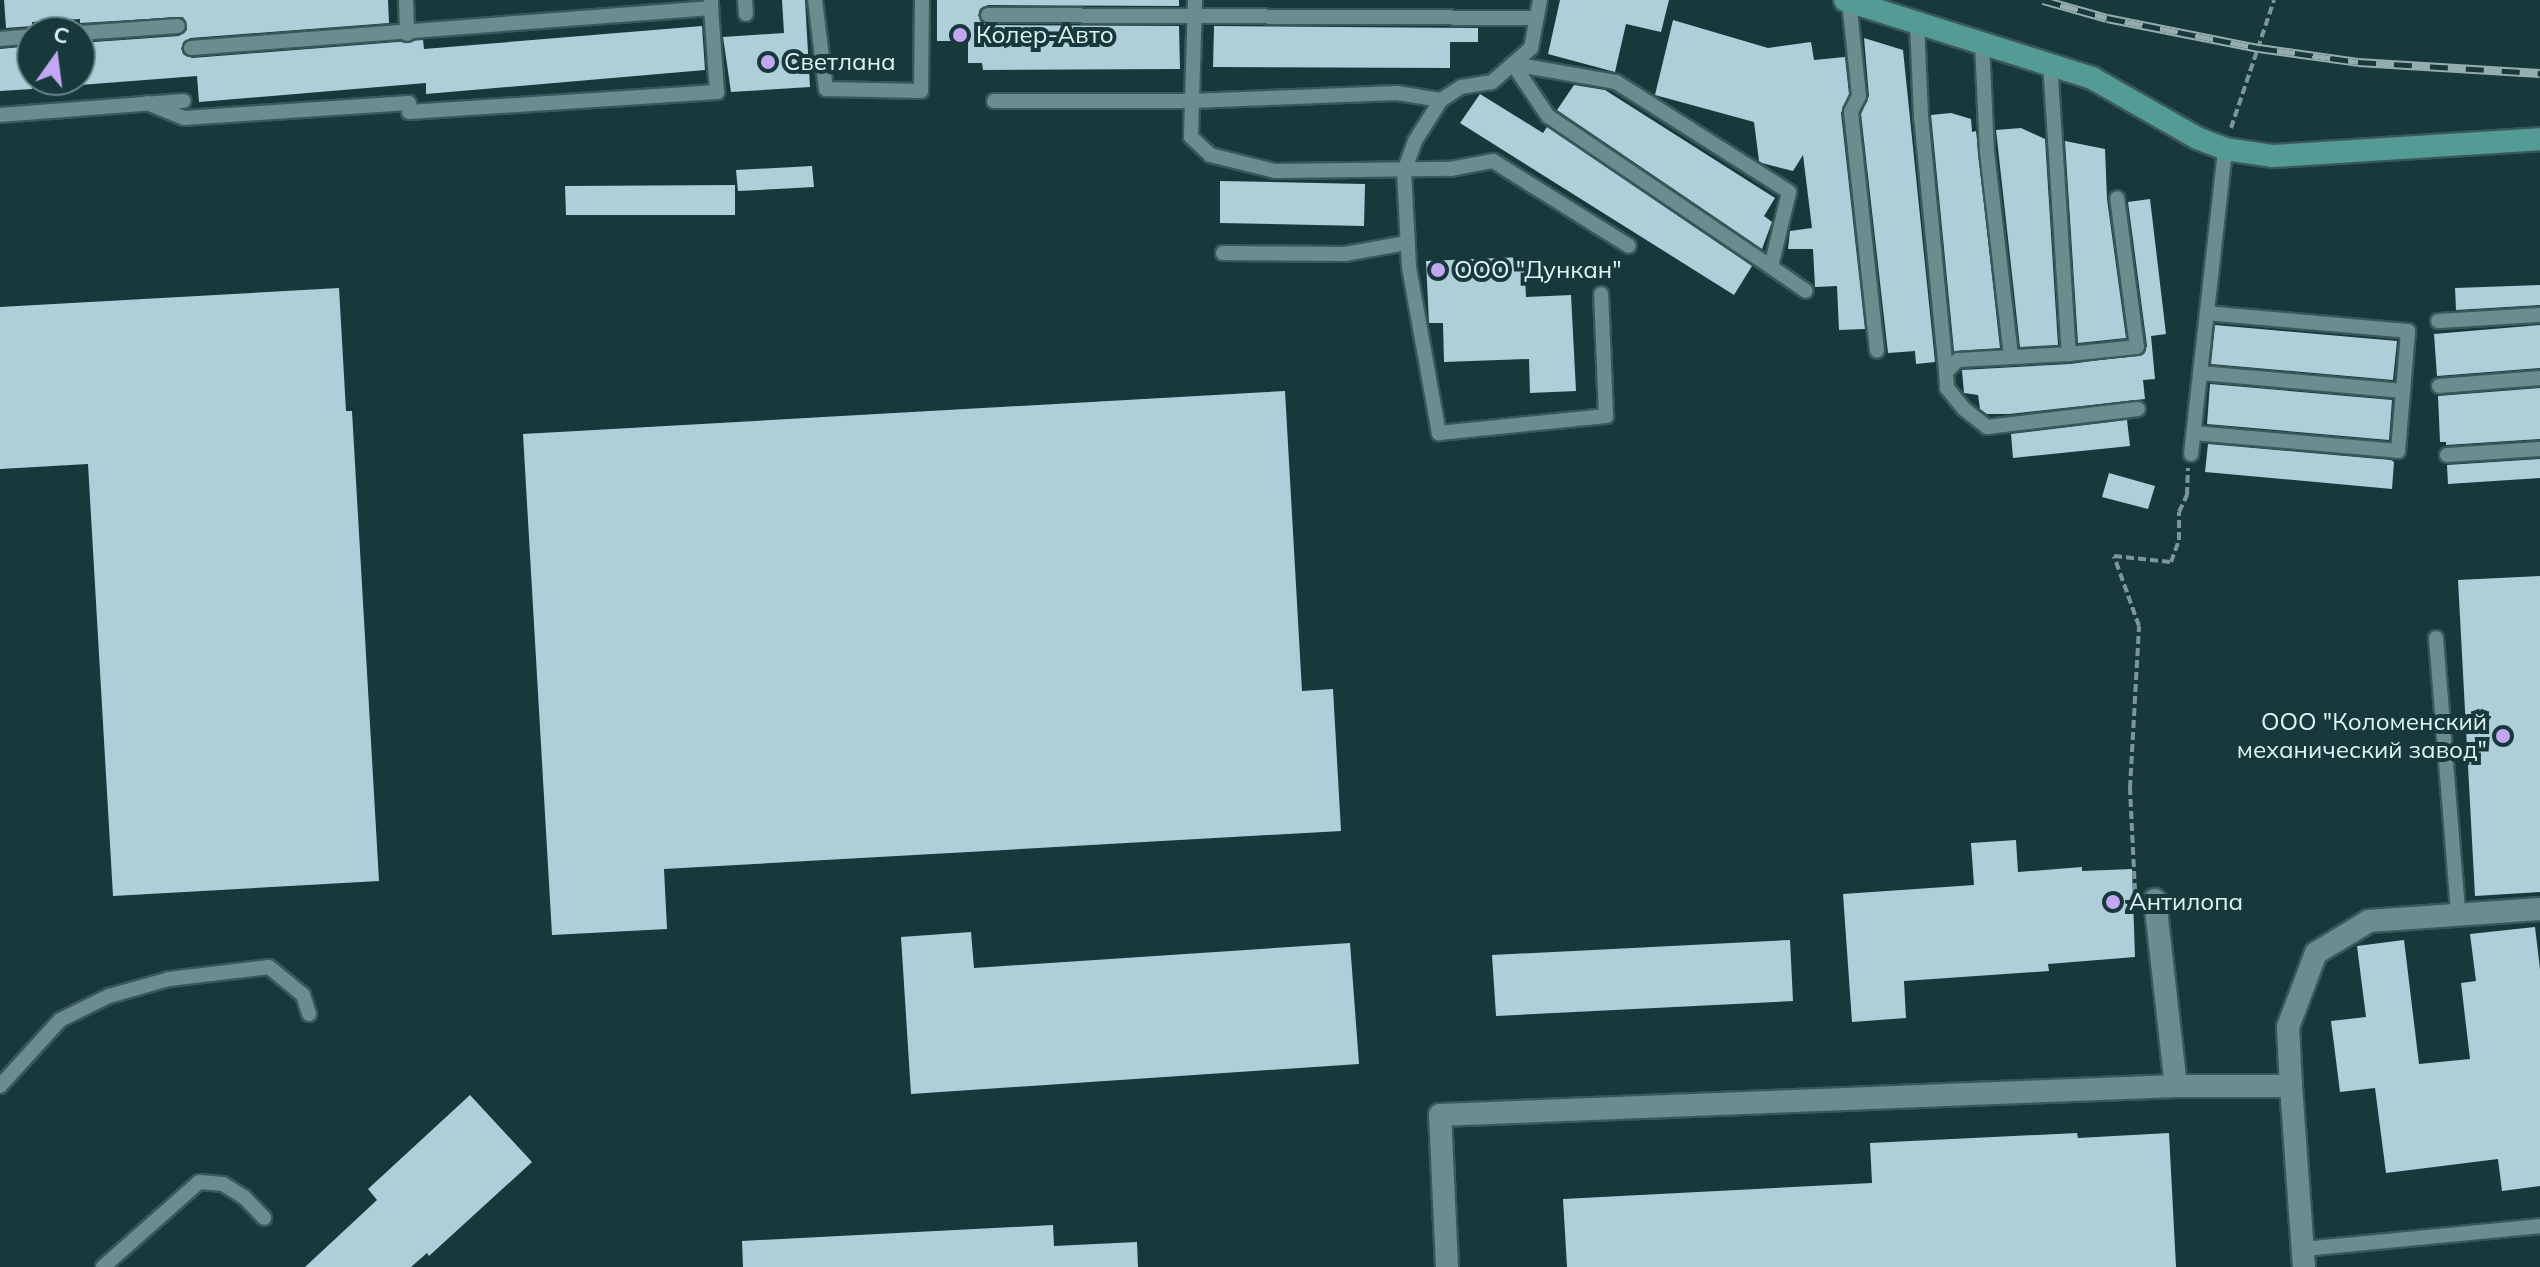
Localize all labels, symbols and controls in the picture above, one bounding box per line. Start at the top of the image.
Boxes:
north arrow [16,16,96,96]
text: С [51,19,72,50]
place label: Колер-Авто [976,21,1114,49]
marker: Колер-Авто [951,26,969,44]
place label: Светлана [784,48,896,76]
marker: Светлана [759,53,777,71]
place label: ООО "Дункан" [1454,256,1622,284]
marker: ООО "Дункан" [1429,261,1447,279]
place label: ООО "Коломенский механический завод" [2237,708,2487,764]
marker: ООО "Коломенский механический завод" [2494,727,2512,745]
place label: Aнтилопа [2129,888,2243,916]
marker: Aнтилопа [2104,893,2122,911]

